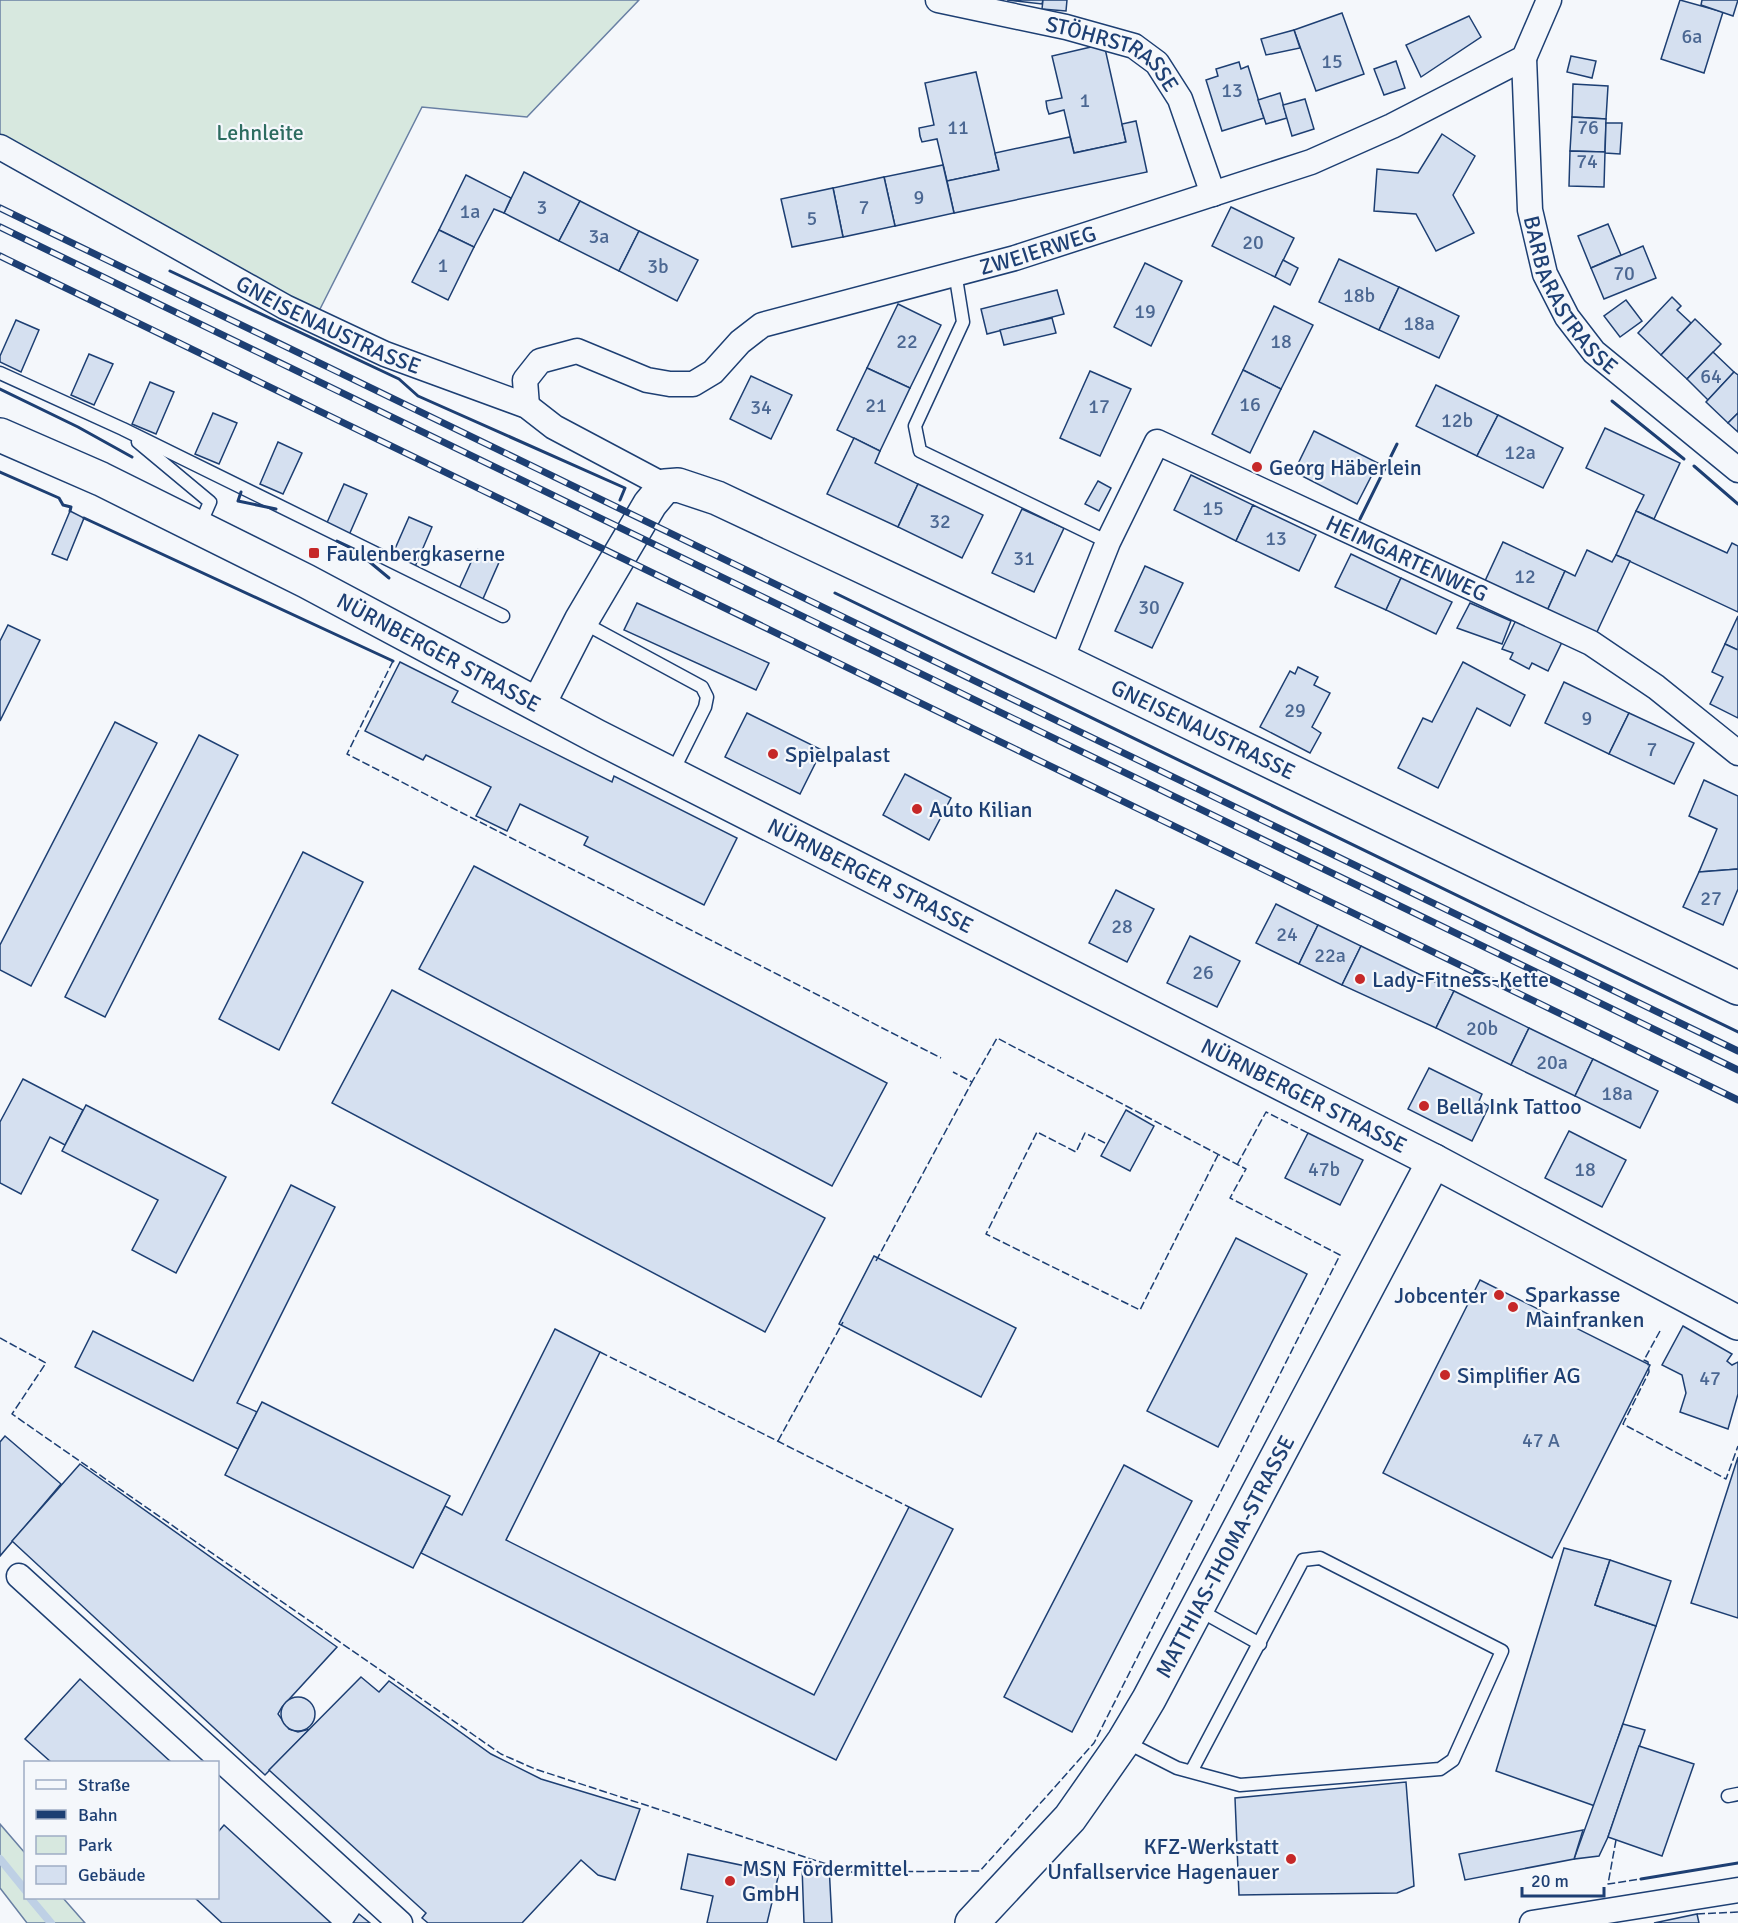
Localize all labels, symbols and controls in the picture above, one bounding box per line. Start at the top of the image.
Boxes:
street label: STÖHRSTRASSE [1043,10,1185,97]
house number: 6a [1682,24,1702,49]
house number: 15 [1321,49,1343,74]
house number: 13 [1221,78,1243,103]
house number: 1 [1080,88,1090,113]
house number: 11 [947,115,969,140]
house number: 76 [1577,115,1599,140]
park label: Lehnleite [216,119,304,146]
house number: 74 [1576,149,1598,174]
house number: 9 [914,185,924,210]
house number: 3 [537,195,547,220]
house number: 7 [859,195,869,220]
house number: 1a [460,199,480,224]
house number: 5 [807,206,817,231]
street label: BARBARASTRASSE [1518,213,1623,380]
street label: ZWEIERWEG [977,220,1100,281]
house number: 3a [589,224,609,249]
house number: 20 [1242,230,1264,255]
house number: 1 [438,253,448,278]
house number: 3b [647,254,669,279]
house number: 70 [1613,261,1635,286]
street label: GNEISENAUSTRASSE [231,269,425,380]
house number: 18b [1343,283,1375,308]
house number: 19 [1134,299,1156,324]
house number: 18a [1403,311,1435,336]
house number: 22 [896,329,918,354]
house number: 18 [1270,329,1292,354]
house number: 64 [1700,364,1722,389]
house number: 16 [1239,392,1261,417]
house number: 21 [865,393,887,418]
house number: 17 [1088,394,1110,419]
house number: 34 [750,395,772,420]
house number: 12b [1441,408,1473,433]
house number: 12a [1504,440,1536,465]
place label: Georg Häberlein [1269,454,1422,481]
marker: Georg Häberlein [1250,460,1264,474]
house number: 15 [1202,496,1224,521]
house number: 32 [929,509,951,534]
street label: HEIMGARTENWEG [1322,509,1492,607]
house number: 13 [1265,526,1287,551]
place label: Faulenbergkaserne [326,540,505,567]
marker: Faulenbergkaserne [307,546,321,560]
house number: 31 [1013,546,1035,571]
house number: 12 [1514,564,1536,589]
street label: NÜRNBERGER STRASSE [332,587,545,718]
house number: 30 [1138,595,1160,620]
street label: GNEISENAUSTRASSE [1107,673,1300,786]
house number: 29 [1284,698,1306,723]
house number: 9 [1582,706,1592,731]
house number: 7 [1647,737,1657,762]
place label: Spielpalast [785,741,890,768]
marker: Spielpalast [766,747,780,761]
place label: Auto Kilian [929,796,1033,823]
marker: Auto Kilian [910,802,924,816]
street label: NÜRNBERGER STRASSE [763,812,978,939]
house number: 27 [1700,886,1722,911]
house number: 28 [1111,914,1133,939]
house number: 24 [1276,922,1298,947]
house number: 22a [1314,943,1346,968]
house number: 26 [1192,960,1214,985]
place label: Lady-Fitness-Kette [1372,966,1549,993]
marker: Lady-Fitness-Kette [1353,972,1367,986]
house number: 20b [1466,1016,1498,1041]
street label: NÜRNBERGER STRASSE [1197,1032,1411,1159]
house number: 20a [1536,1050,1568,1075]
house number: 18a [1601,1081,1633,1106]
place label: Bella Ink Tattoo [1436,1093,1582,1120]
marker: Bella Ink Tattoo [1417,1099,1431,1113]
house number: 47b [1308,1157,1340,1182]
house number: 18 [1574,1157,1596,1182]
place label: Sparkasse Mainfranken [1525,1281,1644,1333]
place label: Jobcenter [1394,1282,1487,1309]
marker: Jobcenter [1492,1288,1506,1302]
marker: Sparkasse Mainfranken [1506,1300,1520,1314]
place label: Simplifier AG [1457,1362,1581,1389]
house number: 47 [1699,1366,1721,1391]
marker: Simplifier AG [1438,1368,1452,1382]
house number: 47 A [1522,1428,1560,1453]
street label: MATTHIAS-THOMA-STRASSE [1150,1431,1300,1683]
legend [24,1761,219,1899]
text: Straße [78,1774,130,1796]
text: Bahn [78,1804,118,1826]
place label: KFZ-Werkstatt Unfallservice Hagenauer [1047,1833,1279,1885]
text: Park [78,1834,113,1856]
marker: KFZ-Werkstatt Unfallservice Hagenauer [1284,1852,1298,1866]
place label: MSN Fördermittel GmbH [742,1855,909,1907]
scale bar [1522,1860,1604,1898]
text: Gebäude [78,1864,146,1886]
text: 20 m [1531,1870,1569,1892]
marker: MSN Fördermittel GmbH [723,1874,737,1888]

